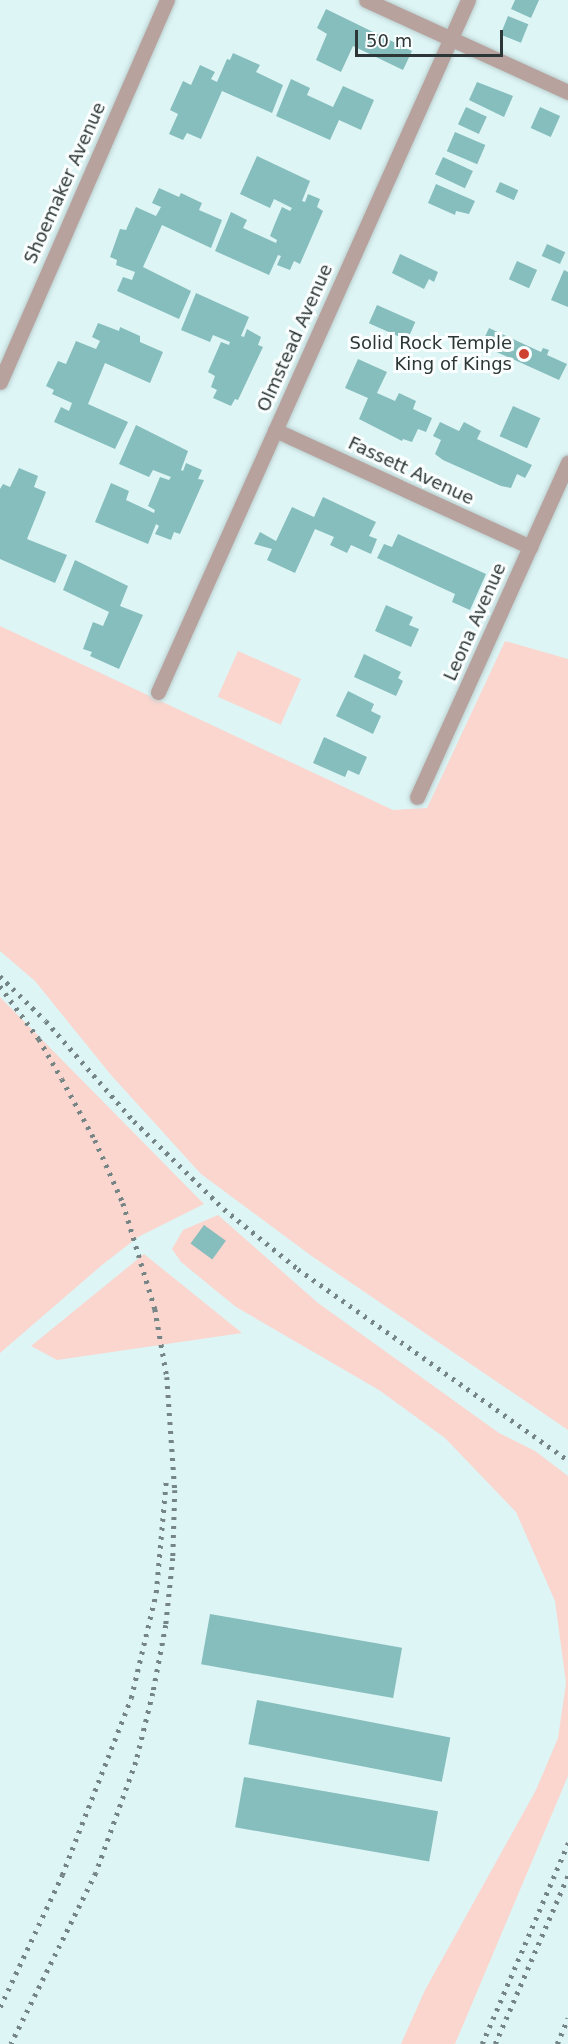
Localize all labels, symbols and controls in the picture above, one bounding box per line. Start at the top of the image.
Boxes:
scale bar [358,18,506,56]
text: 50 m [366,30,412,51]
street label: Shoemaker Avenue [20,99,110,267]
street label: Olmstead Avenue [253,261,337,415]
place label: Solid Rock Temple King of Kings [350,333,512,376]
marker: Solid Rock Temple King of Kings [517,347,531,361]
street label: Fassett Avenue [345,432,477,510]
street label: Leona Avenue [439,560,511,684]

